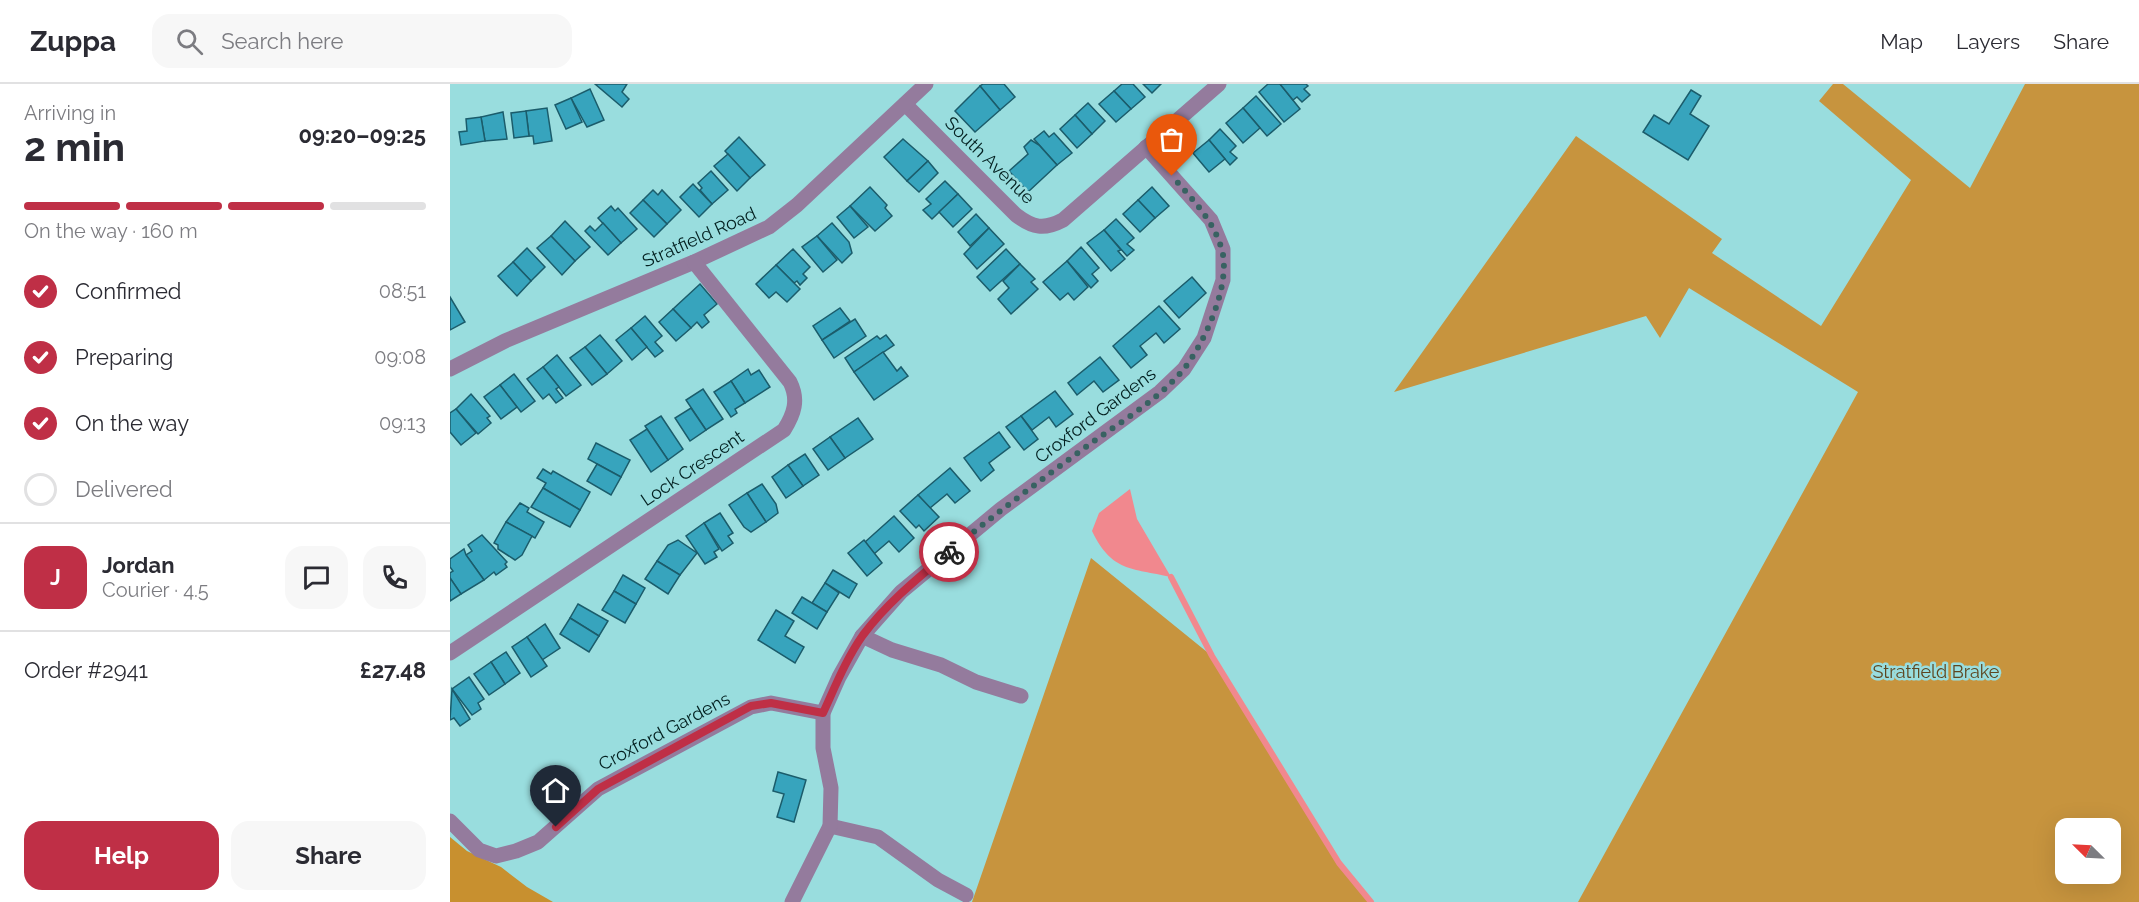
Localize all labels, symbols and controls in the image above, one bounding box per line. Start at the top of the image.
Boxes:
search box [152,14,572,68]
text: Zuppa [30,25,116,58]
icon: search [173,25,206,58]
text: Search here [221,28,343,54]
text: Map [1880,29,1923,54]
text: Layers [1956,29,2020,54]
text: Share [2053,29,2109,54]
text: Arriving in [24,101,116,125]
street label: South Avenue [941,112,1039,208]
pin [1146,114,1197,176]
text: 09:20–09:25 [298,122,426,148]
icon: bag [1155,123,1188,156]
text: 2 min [24,124,125,170]
street label: Stratfield Road [639,203,759,271]
text: On the way · 160 m [24,219,198,243]
icon: check [24,275,57,308]
text: Confirmed [75,278,182,304]
text: 08:51 [379,279,426,303]
icon: check [24,341,57,374]
text: Preparing [75,344,173,370]
text: 09:08 [374,345,426,369]
street label: Croxford Gardens [1031,363,1160,467]
icon: check [24,407,57,440]
text: On the way [75,410,189,436]
text: 09:13 [379,411,426,435]
street label: Lock Crescent [637,426,747,510]
text: Delivered [75,476,173,502]
courier [919,522,979,582]
icon: bike [933,536,966,569]
button: chat [285,546,348,609]
button: phone [363,546,426,609]
text: Jordan [102,552,174,578]
text: J [50,564,61,590]
text: Courier · 4.5 [102,578,209,602]
text: Order #2941 [24,657,148,683]
text: £27.48 [360,657,426,683]
park label: Stratfield Brake [1873,661,2000,682]
street label: Croxford Gardens [595,687,734,774]
pin [530,765,581,827]
icon: home [539,774,572,807]
north arrow [2055,818,2121,884]
map controls [2055,818,2121,884]
button: Help [24,821,219,890]
button: Share [231,821,426,890]

